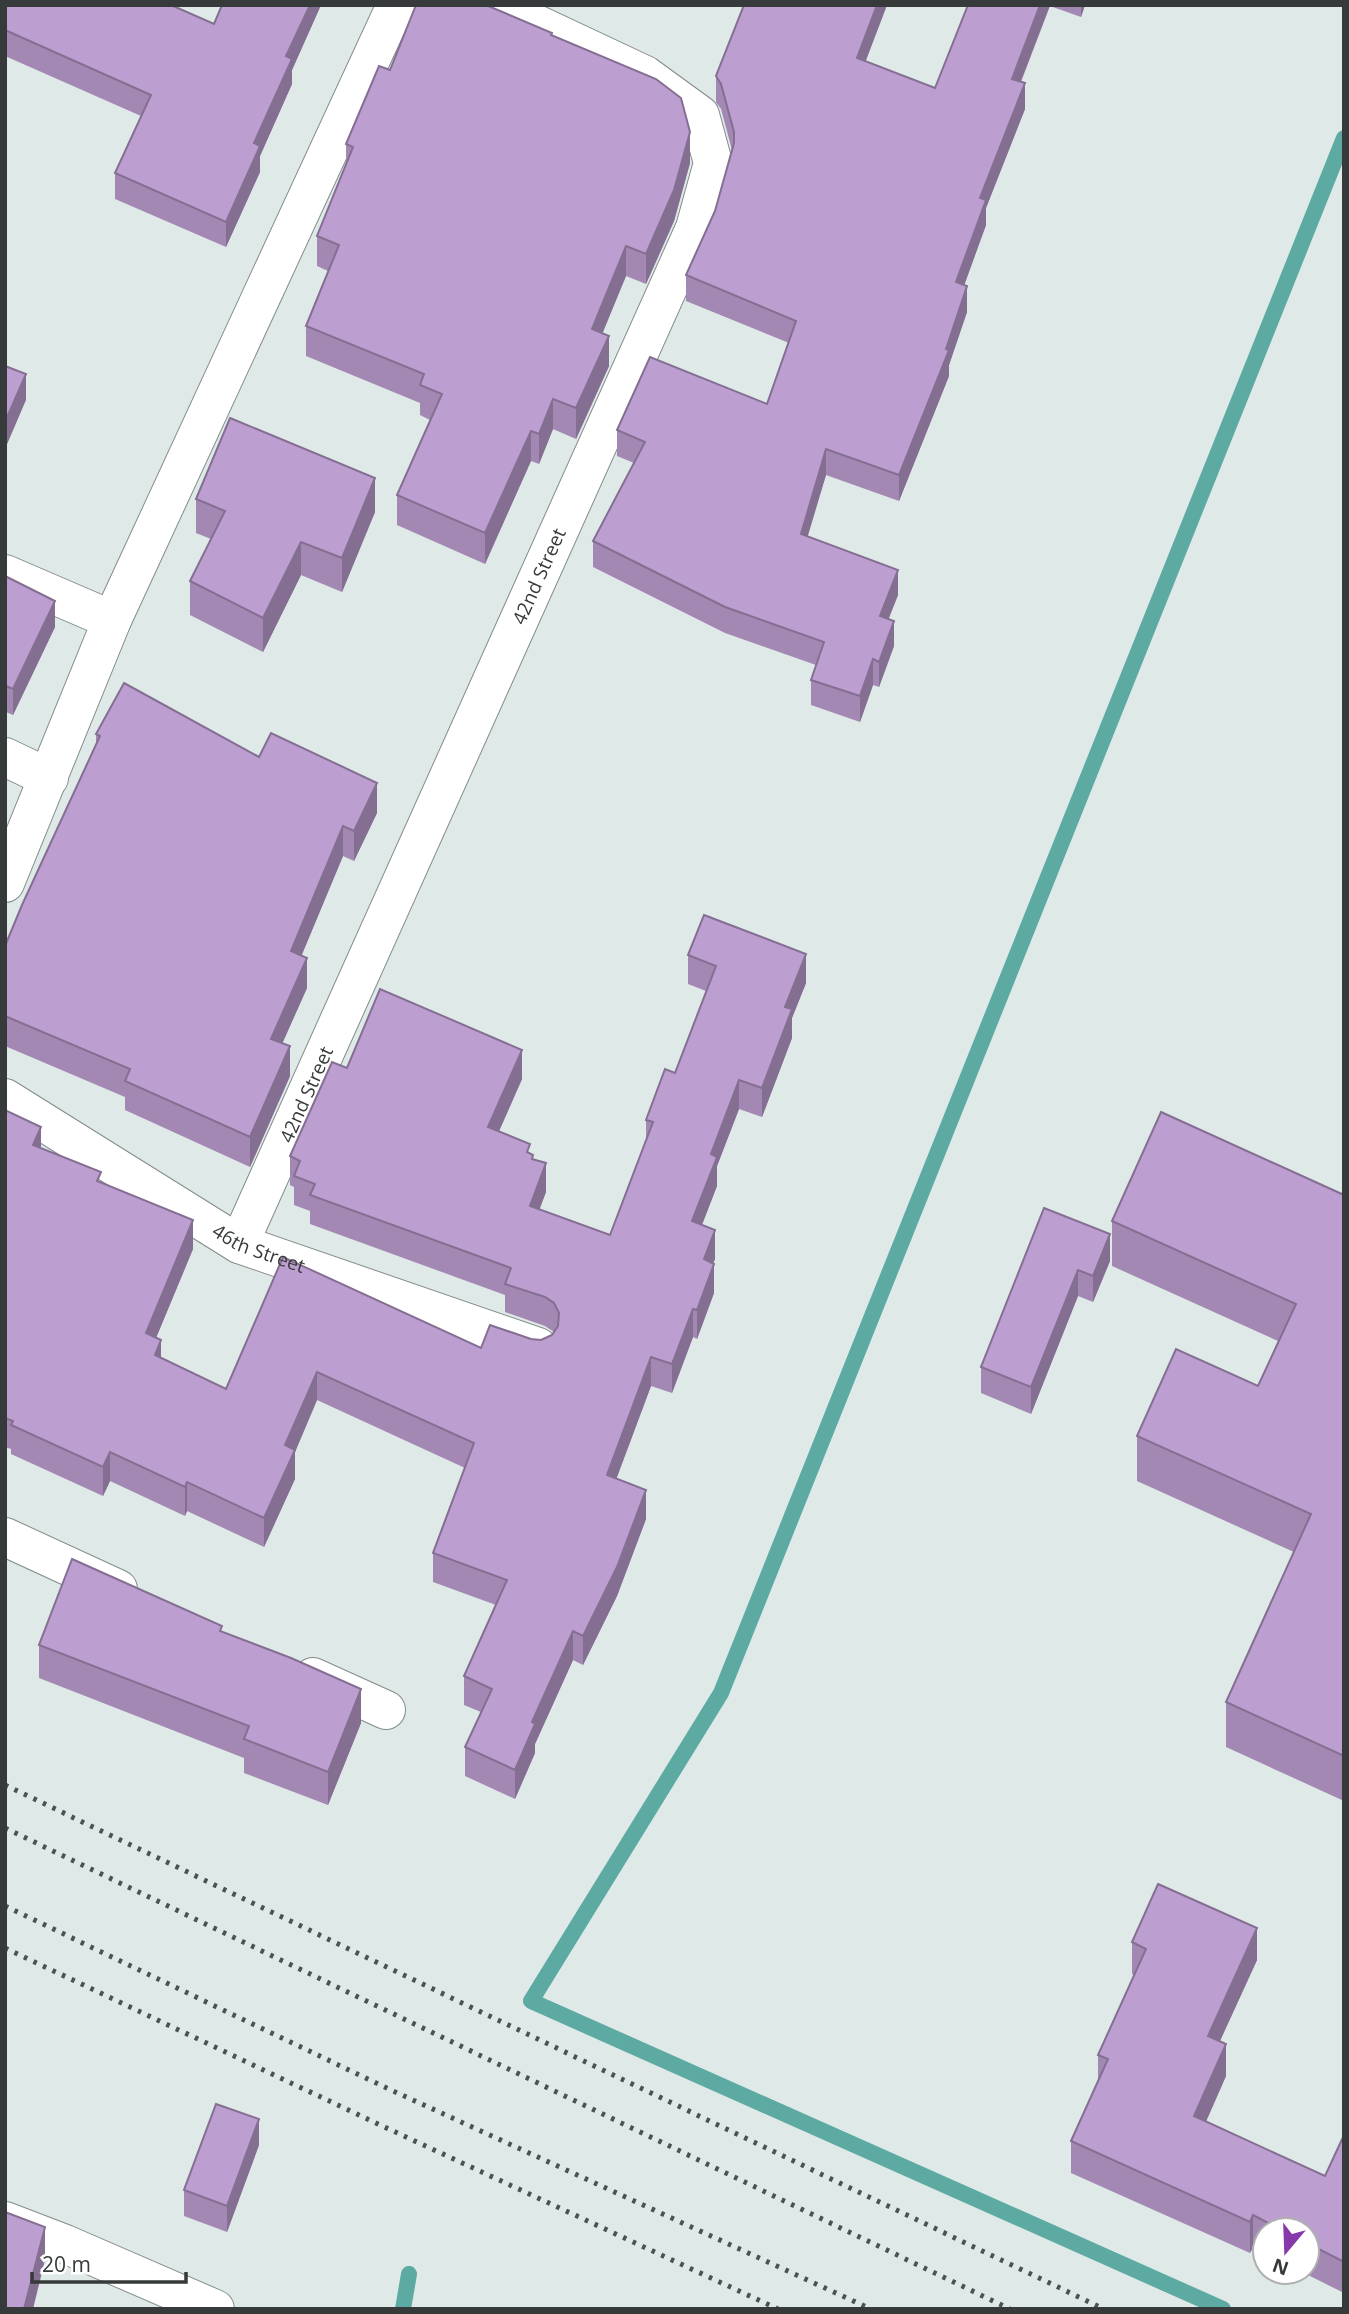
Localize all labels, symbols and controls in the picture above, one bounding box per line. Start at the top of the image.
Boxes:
street label: 42nd Street [506,524,572,629]
street label: 42nd Street [273,1042,339,1147]
street label: 46th Street [208,1218,309,1279]
north arrow [1251,2216,1321,2286]
scale bar [32,2240,186,2284]
text: 20 m [42,2250,91,2278]
text: N [1269,2252,1292,2282]

